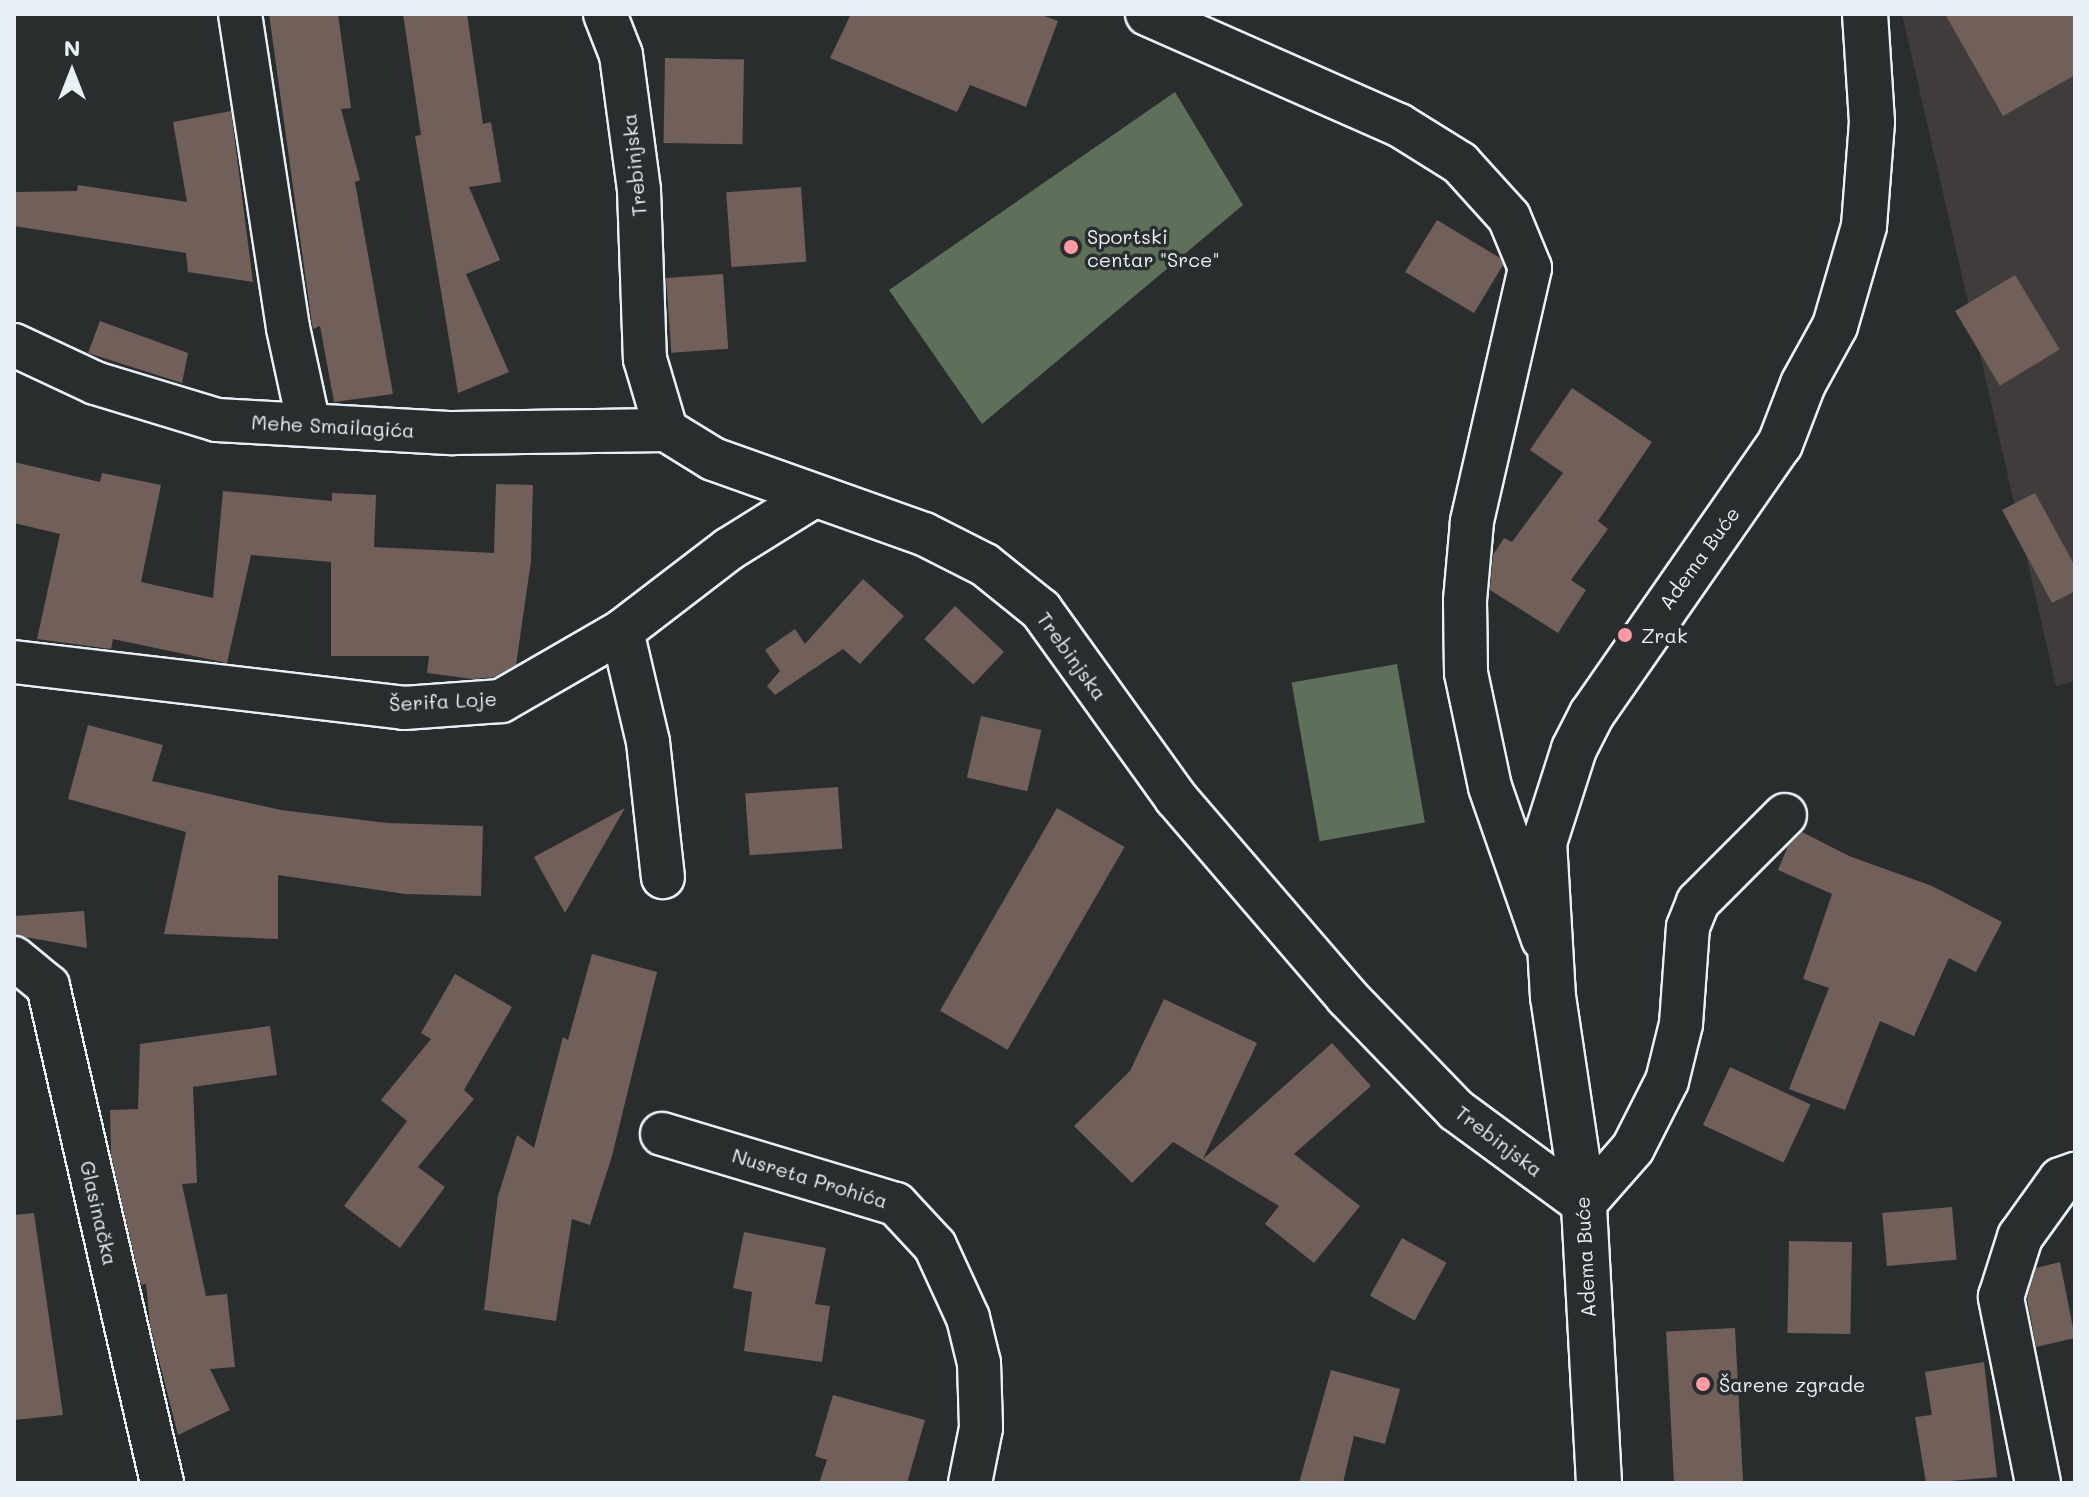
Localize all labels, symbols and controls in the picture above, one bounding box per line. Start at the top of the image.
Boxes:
north arrow [32,32,112,112]
text: N [64,33,80,62]
street label: Trebinjska [617,113,651,217]
place label: Sportski centar "Srce" [1087,224,1219,271]
marker: Sportski centar "Srce" [1062,238,1080,256]
street label: Mehe Smailagića [251,410,415,442]
street label: Adema Buće [1654,502,1744,614]
street label: Trebinjska [1032,607,1112,705]
place label: Zrak [1641,623,1688,647]
marker: Zrak [1616,626,1634,644]
street label: Šerifa Loje [388,686,498,716]
street label: Trebinjska [1451,1100,1547,1182]
street label: Nusreta Prohića [729,1143,891,1213]
street label: Glasinačka [75,1158,123,1268]
street label: Adema Buće [1570,1196,1600,1318]
place label: Šarene zgrade [1719,1372,1865,1396]
marker: Šarene zgrade [1694,1375,1712,1393]

